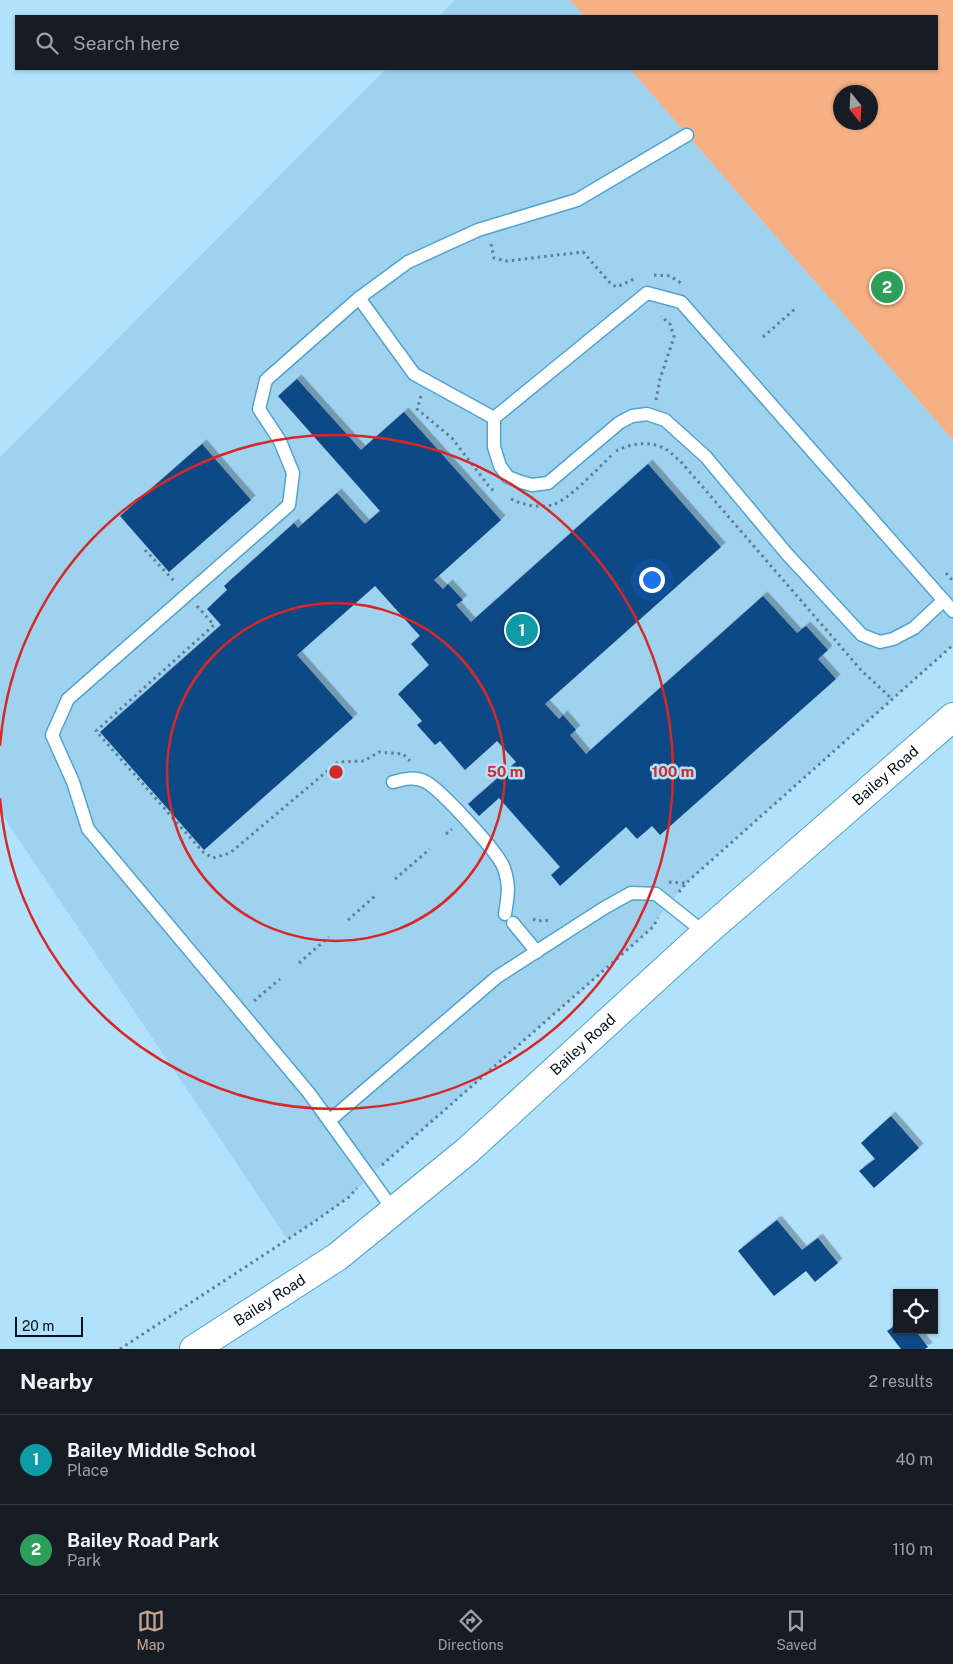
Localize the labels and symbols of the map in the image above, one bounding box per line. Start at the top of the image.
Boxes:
north arrow [833,85,878,130]
pin: 2 [871,268,903,306]
your location [639,567,665,593]
pin: 1 [506,611,538,649]
street label: Bailey Road [849,742,922,809]
centre of rings [327,763,345,781]
text: 50 m [487,763,523,780]
text: 100 m [652,763,694,780]
street label: Bailey Road [547,1010,619,1078]
street label: Bailey Road [230,1271,308,1329]
scale bar [15,1314,82,1337]

